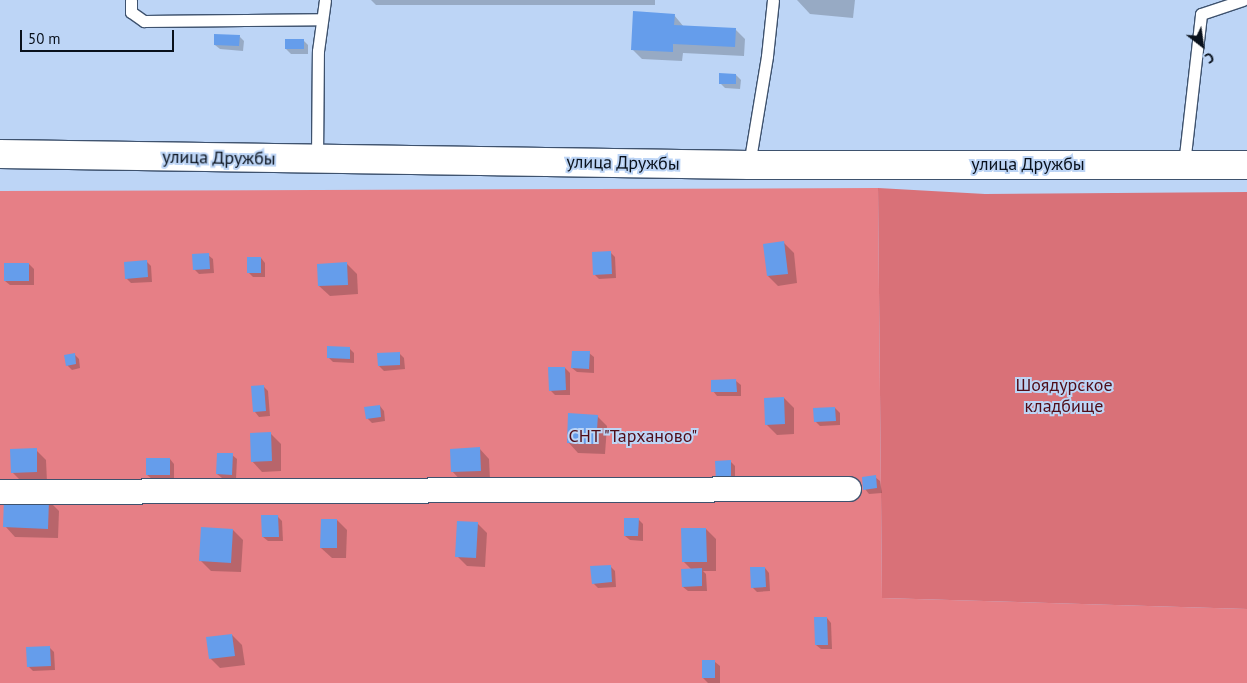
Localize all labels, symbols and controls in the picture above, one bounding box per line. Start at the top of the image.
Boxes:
scale bar [22,20,176,52]
north arrow [1177,20,1227,70]
text: 50 m [28,29,61,48]
text: С [1202,48,1217,68]
street label: улица Дружбы [162,146,276,170]
street label: улица Дружбы [566,151,680,175]
street label: улица Дружбы [971,153,1085,175]
park label: Шоядурское кладбище [1015,375,1113,418]
park label: СНТ "Тарханово" [568,425,698,447]

